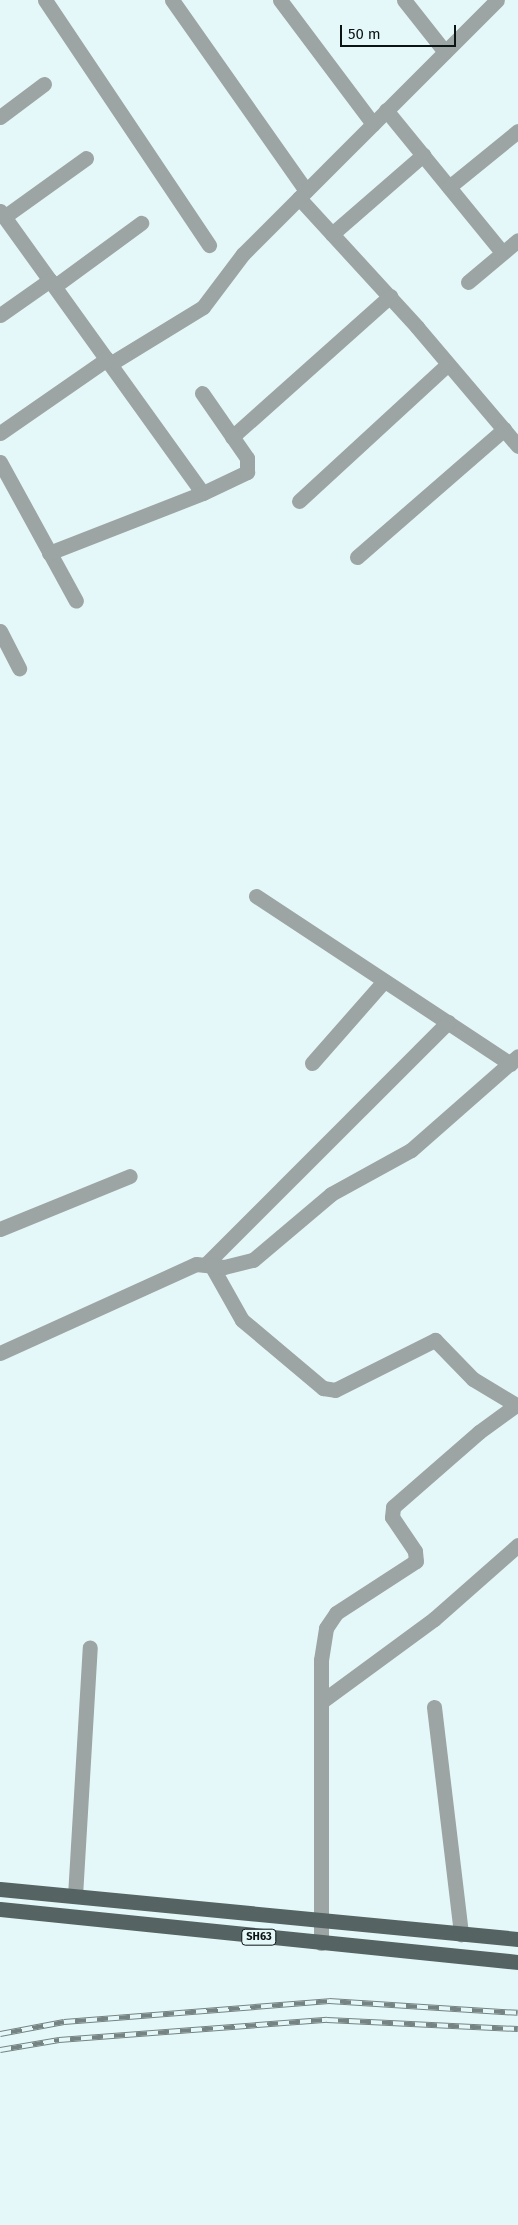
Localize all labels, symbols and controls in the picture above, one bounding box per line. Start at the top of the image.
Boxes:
scale bar [343,15,459,47]
text: 50 m [348,25,381,43]
road number: SH63 [240,1928,278,1945]

